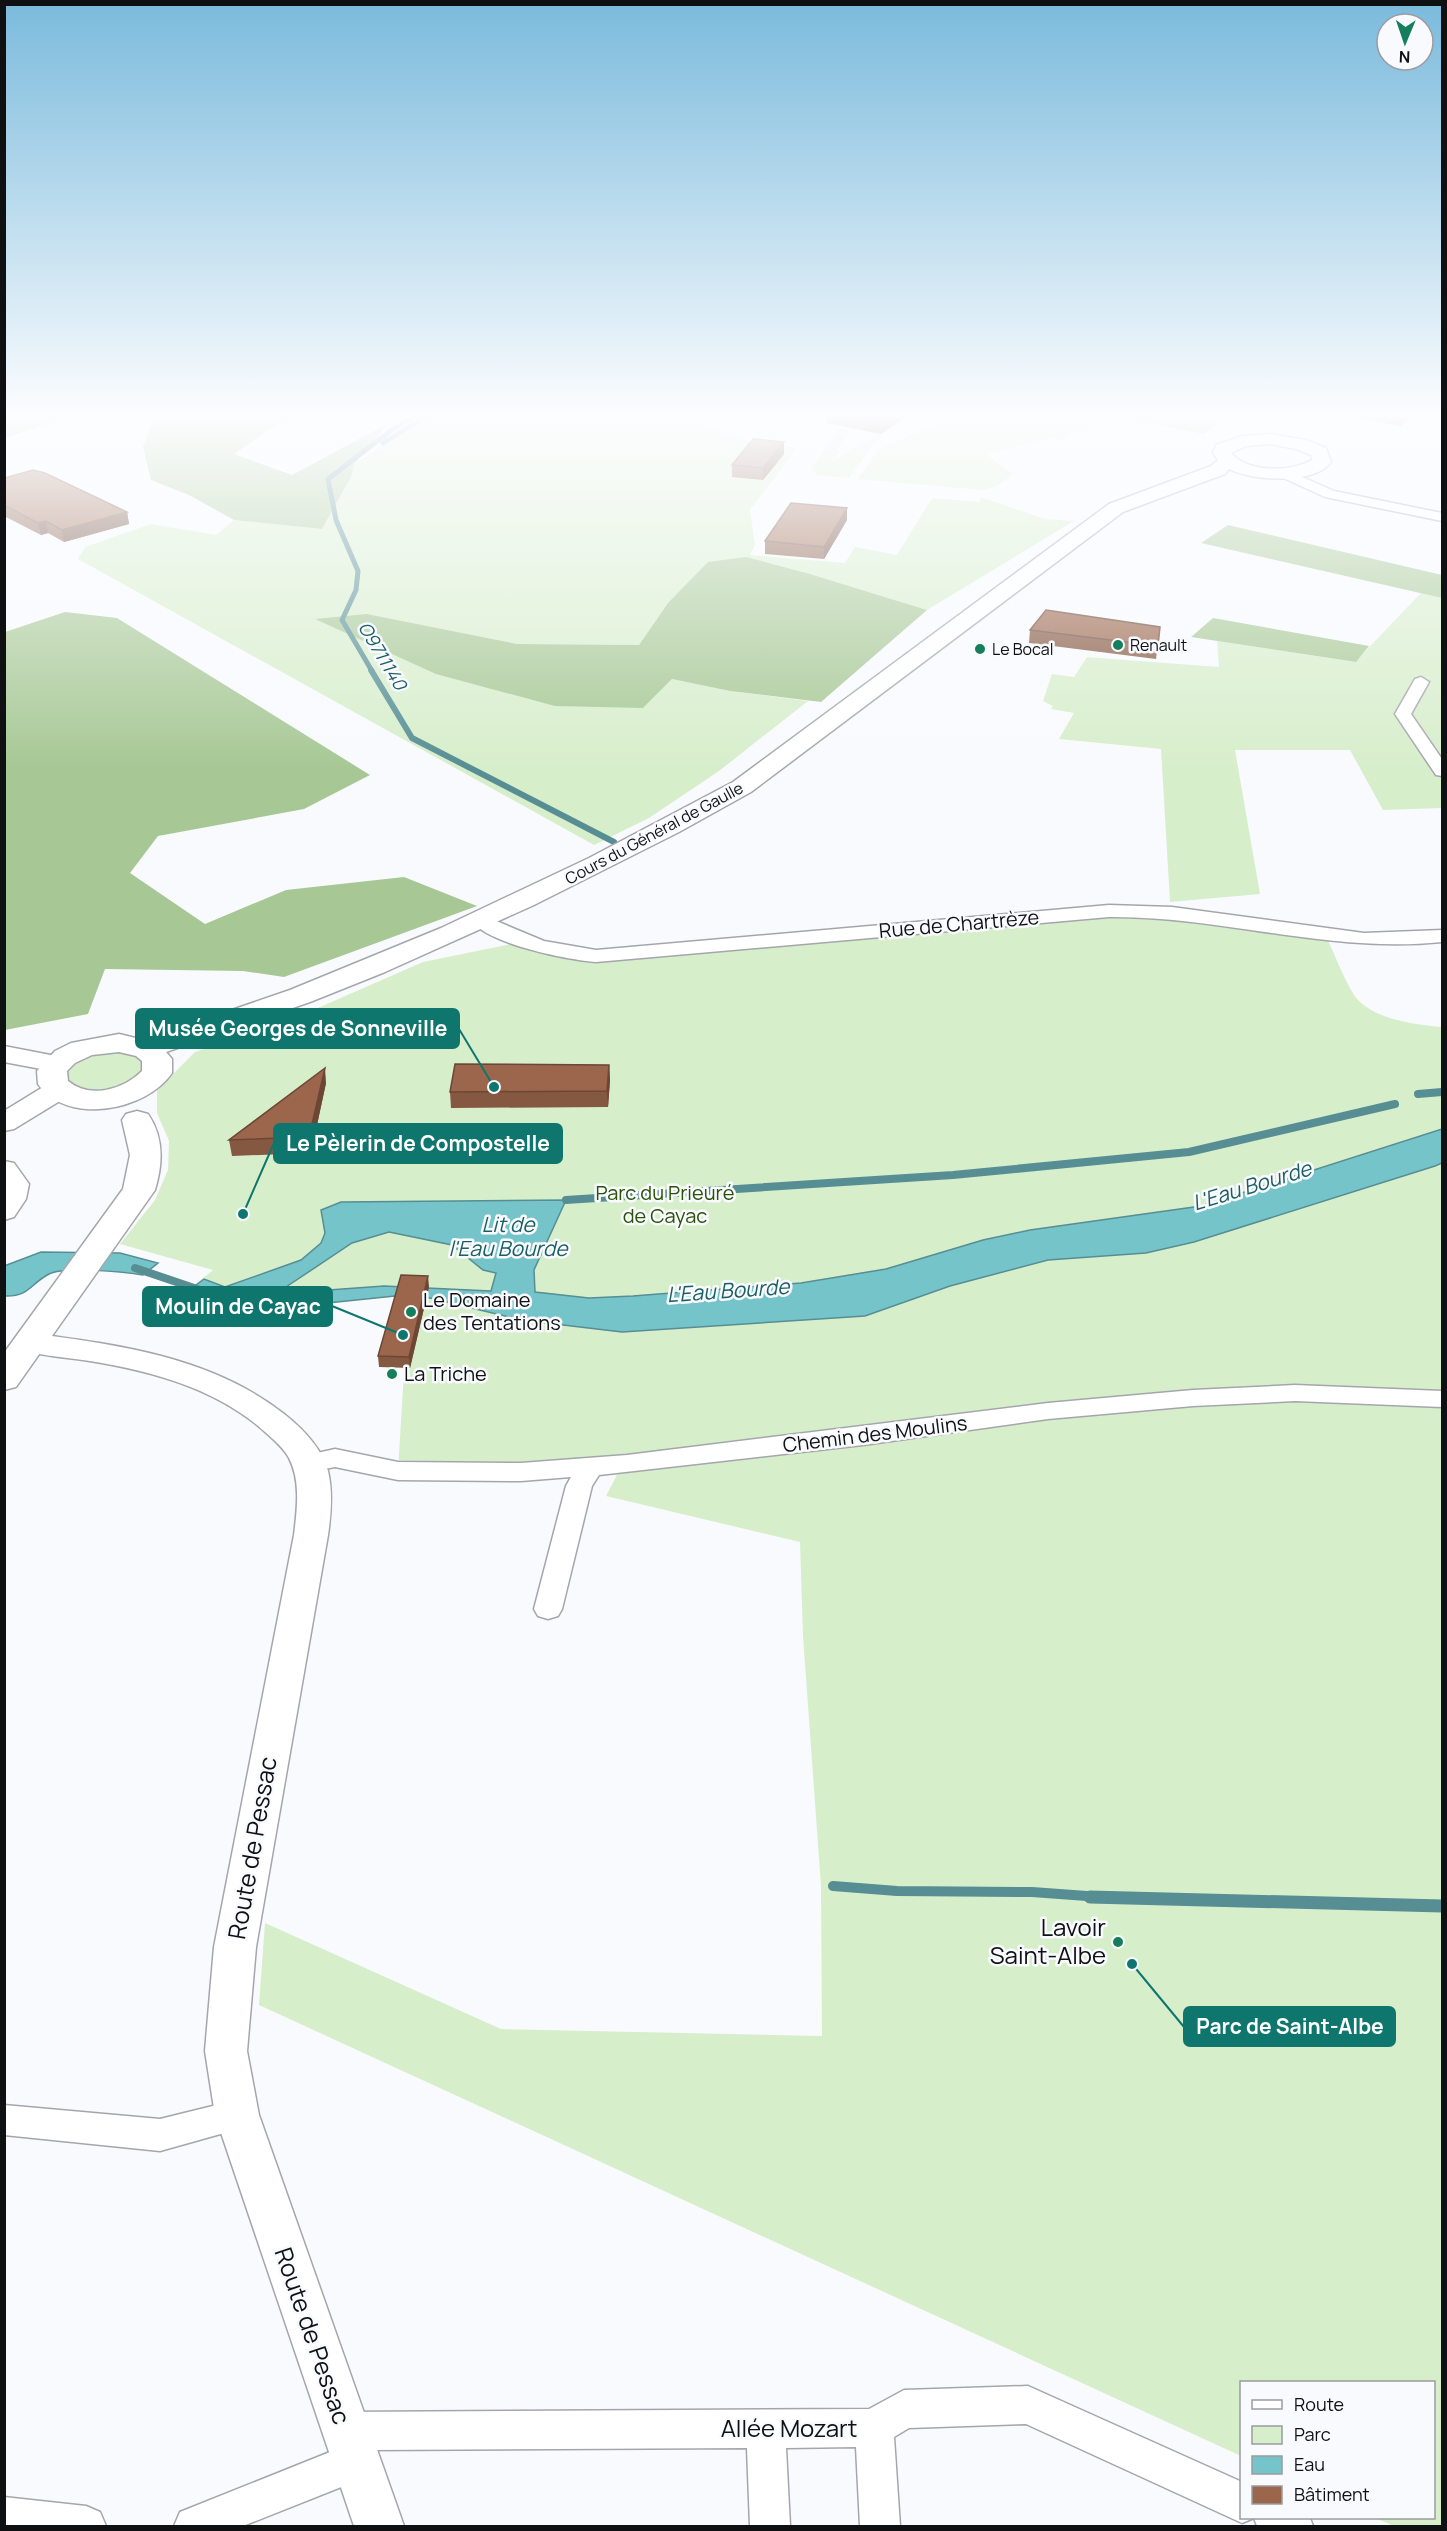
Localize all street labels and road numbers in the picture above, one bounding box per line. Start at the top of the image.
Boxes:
street label: Cours du Général de Gaulle [561,777,747,889]
street label: Rue de Chartrèze [878,903,1040,944]
street label: Chemin des Moulins [781,1409,969,1458]
street label: Route de Pessac [219,1754,284,1942]
street label: Route de Pessac [268,2243,359,2428]
street label: Allée Mozart [721,2411,857,2444]

